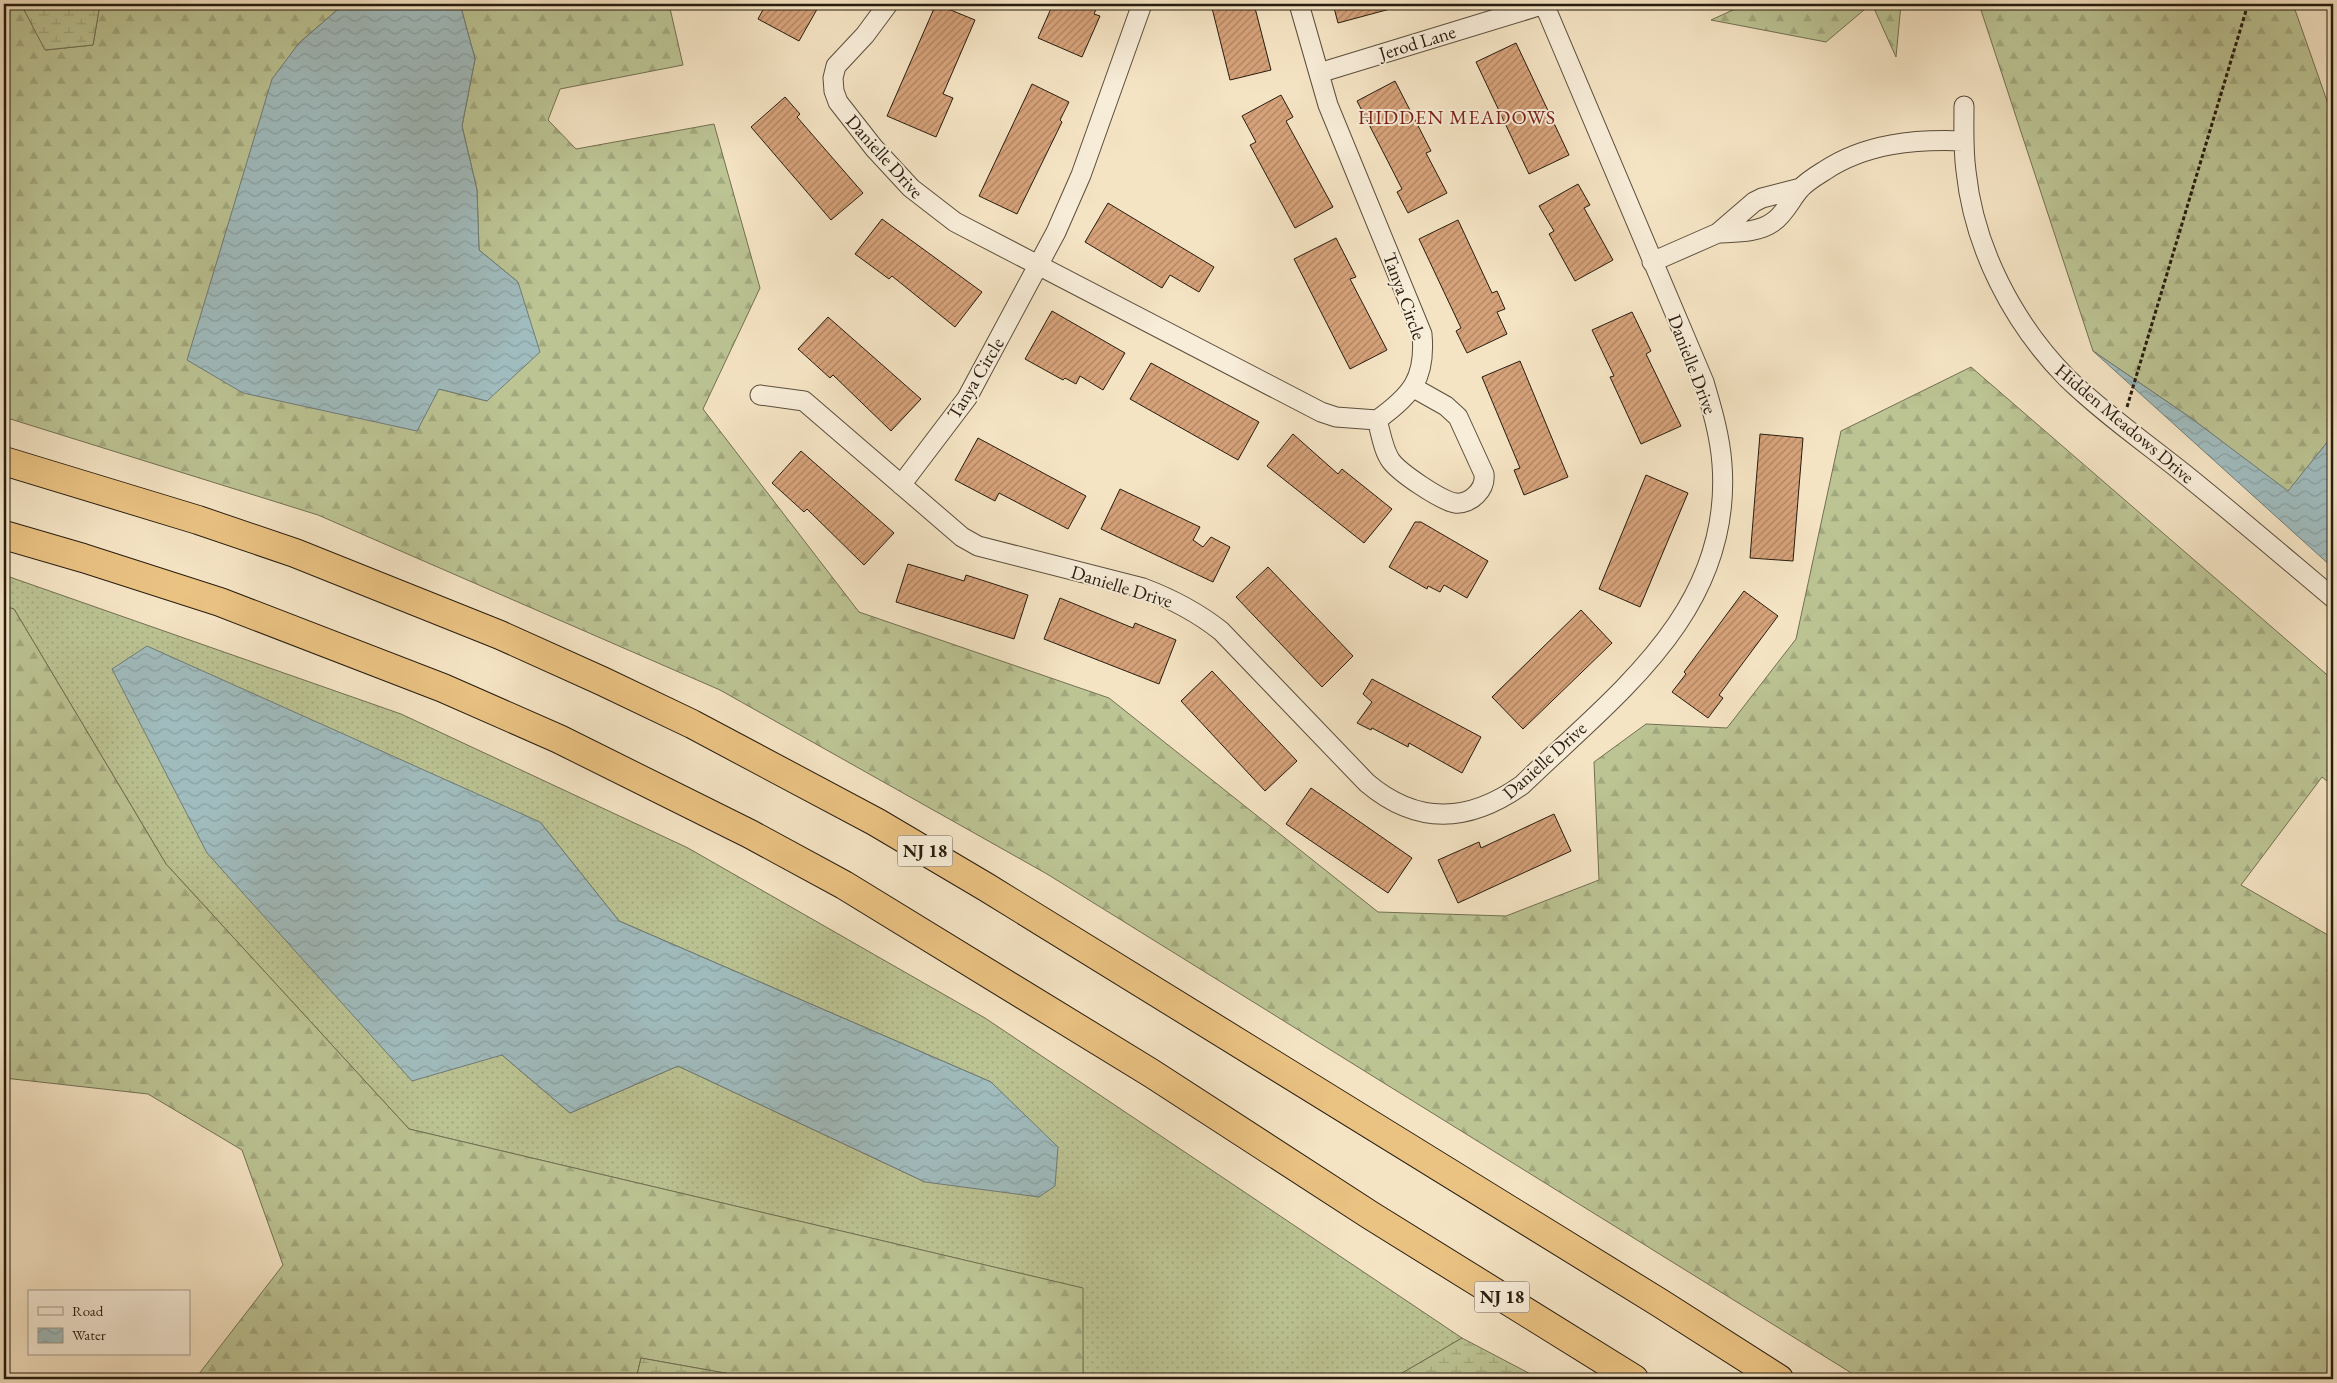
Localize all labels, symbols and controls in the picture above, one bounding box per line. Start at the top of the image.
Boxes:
street label: Jerod Lane [1374,19,1459,67]
district label: HIDDEN MEADOWS [1358,104,1556,130]
street label: Danielle Drive [840,109,929,204]
street label: Tanya Circle [1377,249,1432,343]
street label: Danielle Drive [1662,311,1723,418]
street label: Tanya Circle [941,333,1010,424]
street label: Hidden Meadows Drive [2050,358,2200,489]
street label: Danielle Drive [1068,559,1176,614]
street label: Danielle Drive [1497,716,1592,805]
road number: NJ 18 [898,836,952,866]
road number: NJ 18 [1474,1281,1530,1312]
legend [28,1290,190,1356]
text: Road [72,1301,104,1320]
text: Water [72,1325,106,1344]

